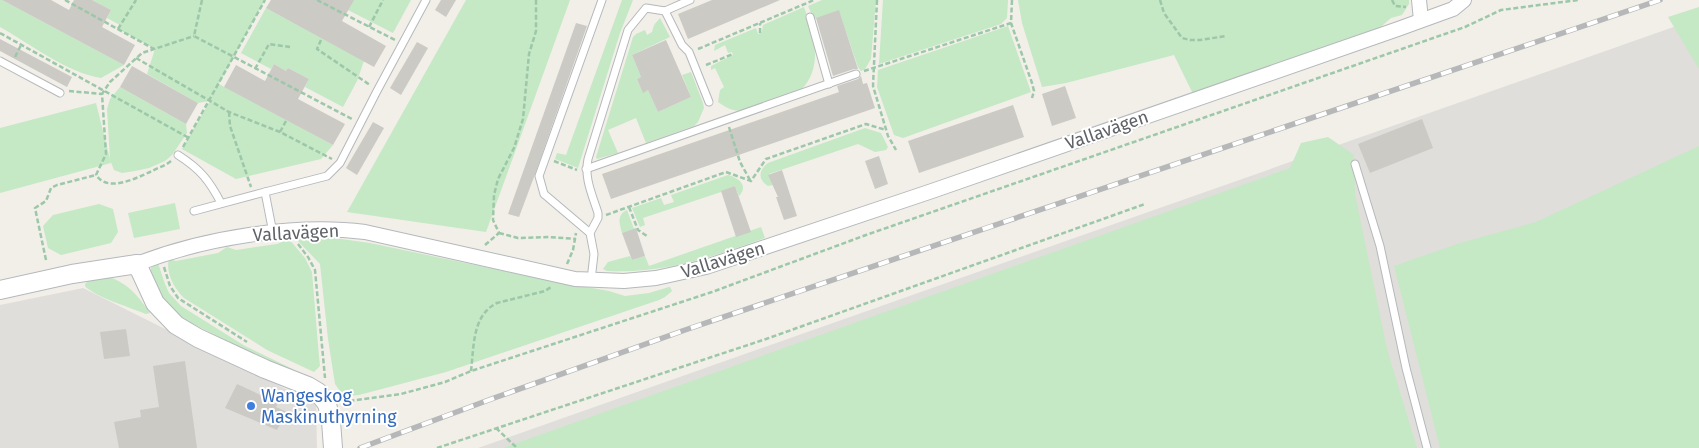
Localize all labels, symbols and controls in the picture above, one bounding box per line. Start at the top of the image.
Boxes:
street label: Vallavägen [1063,106,1151,154]
street label: Vallavägen [252,220,340,246]
street label: Vallavägen [678,237,768,283]
place label: Wangeskog Maskinuthyrning [261,385,397,428]
marker: Wangeskog Maskinuthyrning [245,400,257,412]

